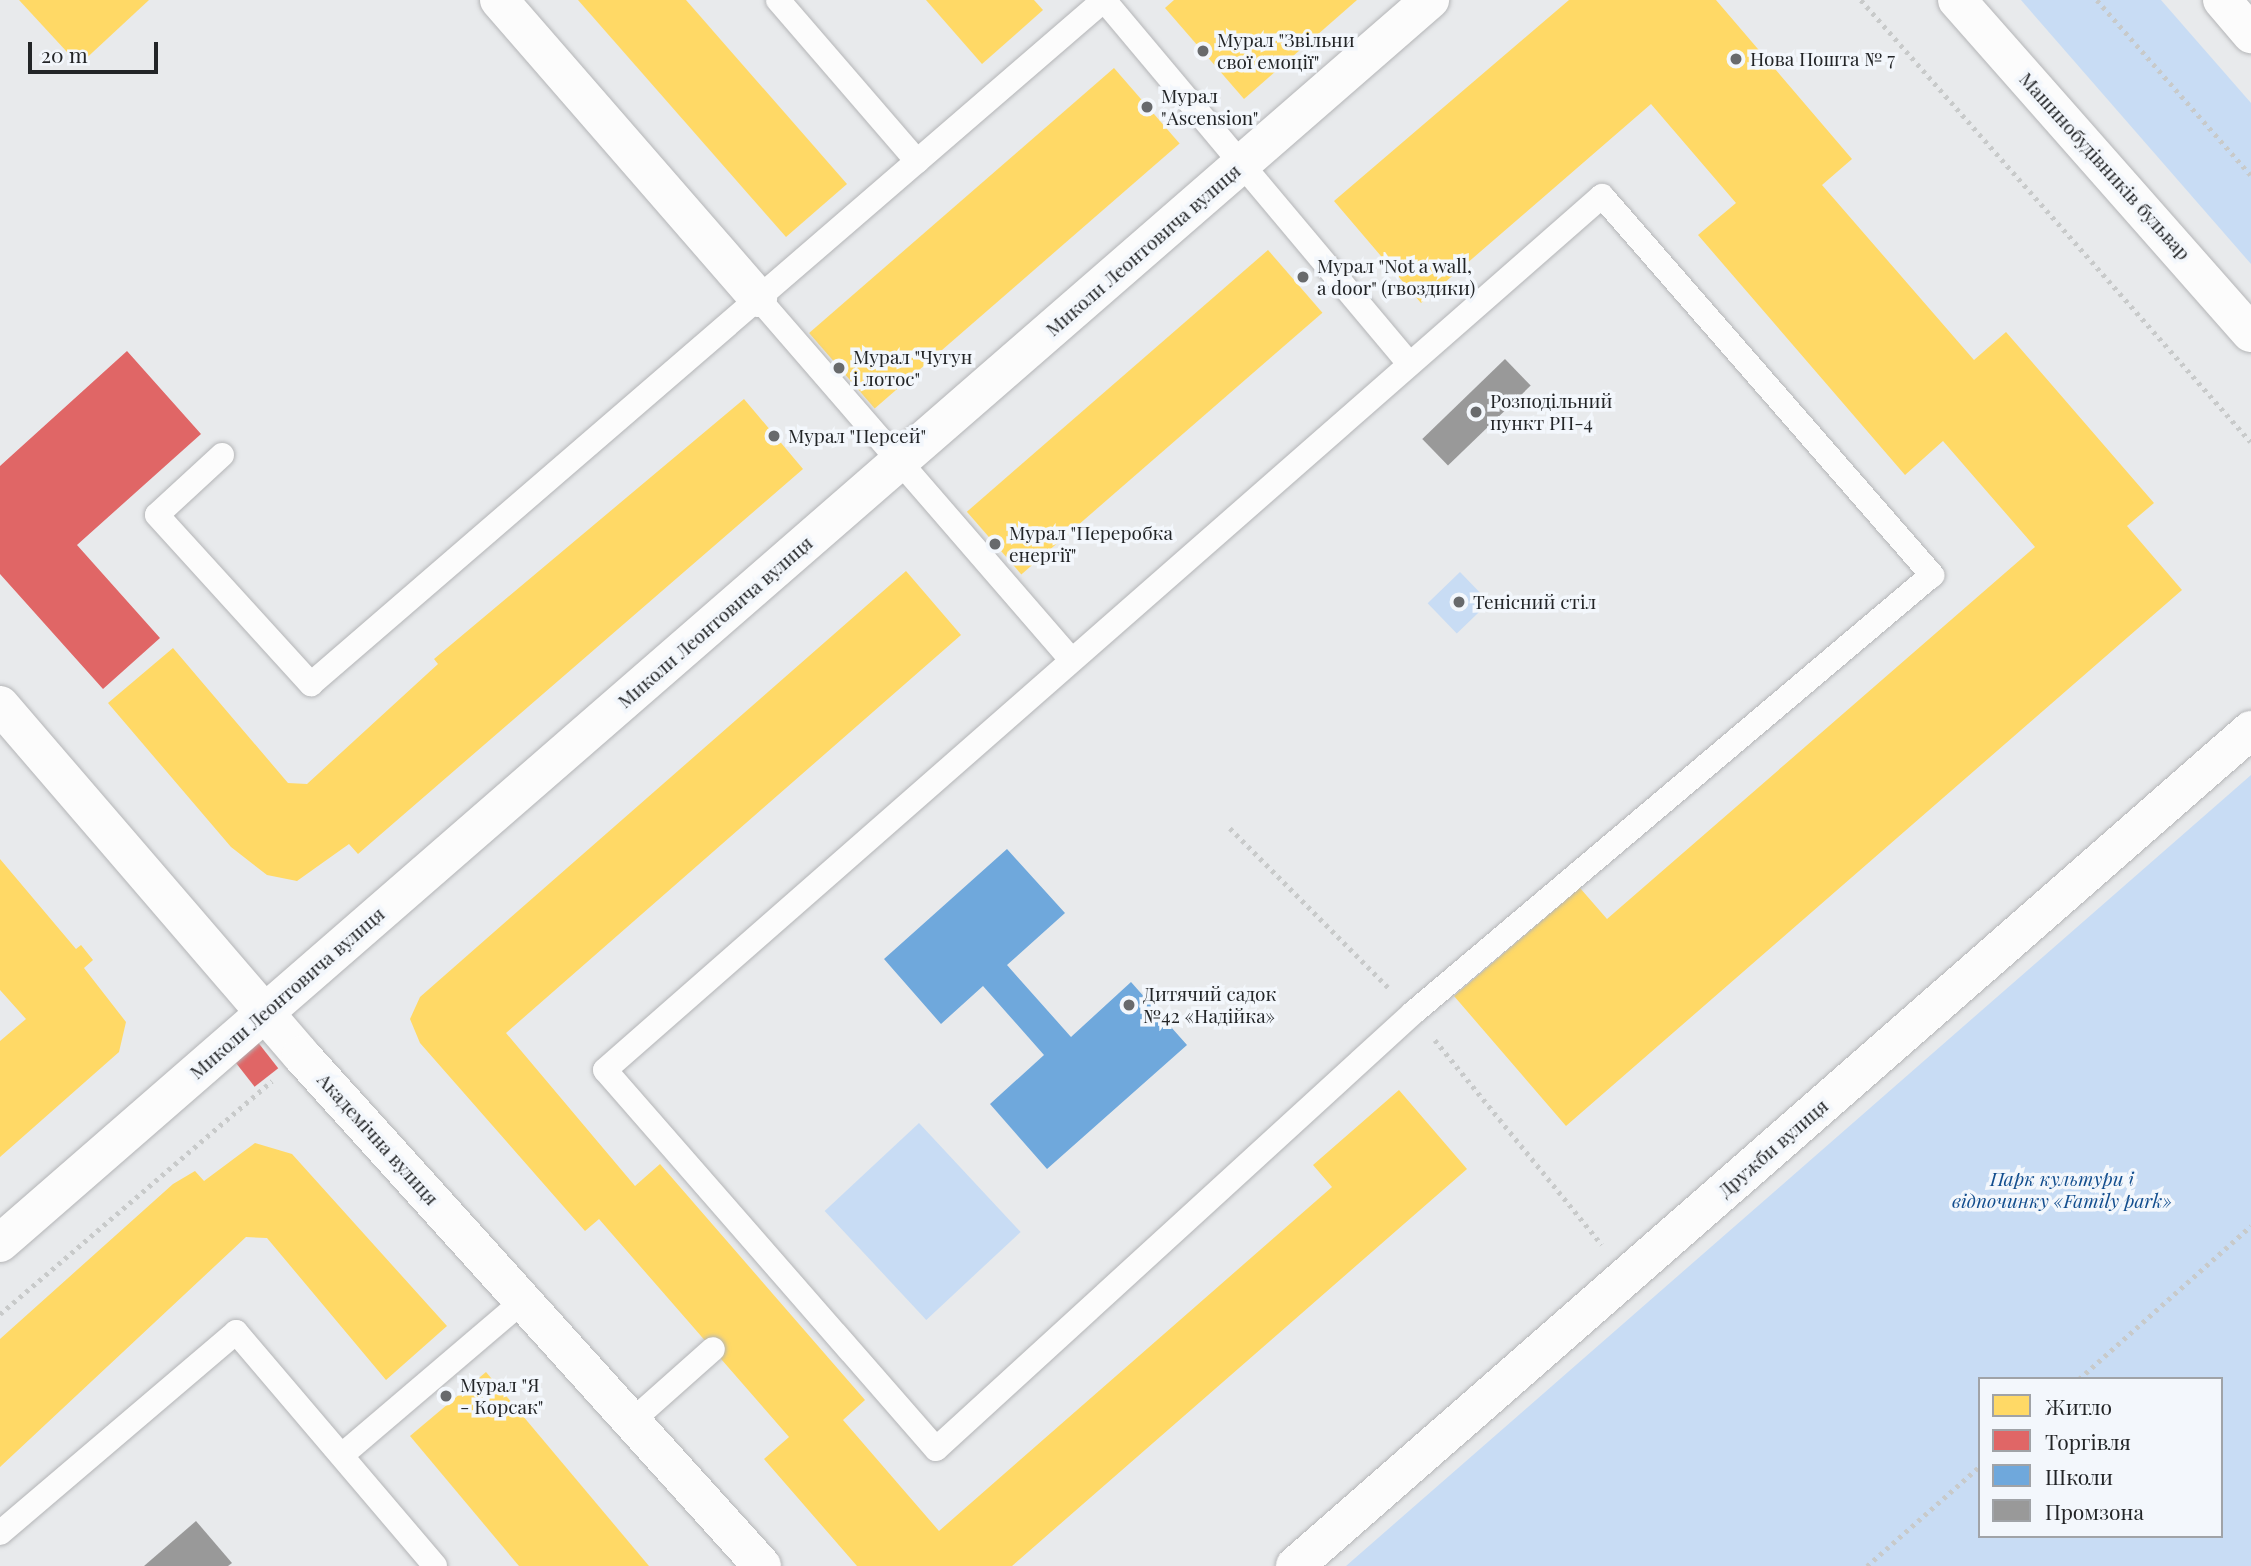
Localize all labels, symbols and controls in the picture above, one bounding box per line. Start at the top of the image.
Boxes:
scale bar [32,28,161,72]
place label: Мурал "Звільни свої емоції" [1217,29,1355,73]
text: 20 m [41,40,88,68]
marker: Мурал "Звільни свої емоції" [1195,43,1211,59]
place label: Нова Пошта № 7 [1750,48,1895,70]
marker: Нова Пошта № 7 [1728,51,1744,67]
street label: Машинобудівників бульвар [2015,68,2195,264]
place label: Мурал "Ascension" [1161,85,1257,129]
marker: Мурал "Ascension" [1139,99,1155,115]
street label: Миколи Леонтовича вулиця [1041,159,1245,341]
place label: Мурал "Not a wall, a door" (гвоздики) [1317,255,1475,299]
marker: Мурал "Not a wall, a door" (гвоздики) [1295,269,1311,285]
place label: Мурал "Чугун і лотос" [853,346,973,390]
marker: Мурал "Чугун і лотос" [831,360,847,376]
place label: Розподільний пункт РП-4 [1490,390,1612,434]
marker: Розподільний пункт РП-4 [1468,404,1484,420]
place label: Мурал "Персей" [788,425,927,447]
marker: Мурал "Персей" [766,428,782,444]
place label: Мурал "Переробка енергії" [1009,522,1173,566]
street label: Миколи Леонтовича вулиця [613,531,817,713]
marker: Мурал "Переробка енергії" [987,536,1003,552]
place label: Тенісний стіл [1473,591,1596,613]
marker: Тенісний стіл [1451,594,1467,610]
street label: Миколи Леонтовича вулиця [185,902,389,1084]
place label: Дитячий садок №42 «Надійка» [1143,983,1276,1027]
marker: Дитячий садок №42 «Надійка» [1121,997,1137,1013]
street label: Академічна вулиця [313,1068,443,1210]
street label: Дружби вулиця [1714,1094,1832,1202]
park label: Парк культури і відпочинку «Family park» [1952,1168,2172,1212]
place label: Мурал "Я - Корсак" [460,1374,544,1418]
legend [1978,1377,2223,1538]
marker: Мурал "Я - Корсак" [438,1388,454,1404]
text: Житло [2045,1392,2112,1420]
text: Торгівля [2045,1427,2131,1455]
text: Школи [2045,1462,2113,1490]
text: Промзона [2045,1497,2144,1525]

